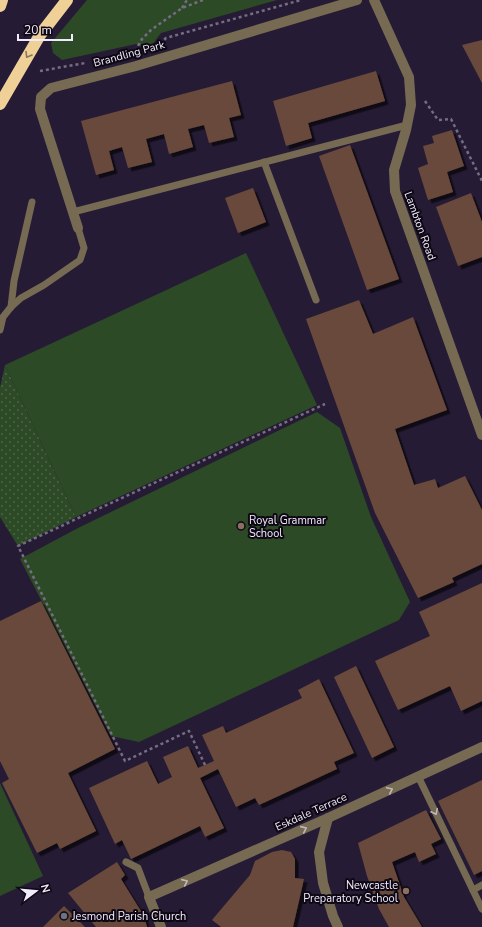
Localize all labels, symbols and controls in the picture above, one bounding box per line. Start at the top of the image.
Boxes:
scale bar [18,16,72,42]
text: 20 m [24,22,52,38]
street label: Brandling Park [92,37,167,71]
one-way arrow [26,51,33,58]
street label: Lambton Road [401,190,439,262]
place label: Royal Grammar School [249,513,326,541]
marker: Royal Grammar School [236,521,246,531]
one-way arrow [385,787,393,795]
street label: Eskdale Terrace [273,789,349,835]
one-way arrow [430,807,438,815]
one-way arrow [299,826,307,834]
north arrow [16,871,56,911]
place label: Newcastle Preparatory School [303,878,399,906]
one-way arrow [180,879,188,887]
text: N [37,882,53,894]
marker: Newcastle Preparatory School [401,886,411,896]
place label: Jesmond Parish Church [71,909,186,924]
marker: Jesmond Parish Church [59,911,69,921]

